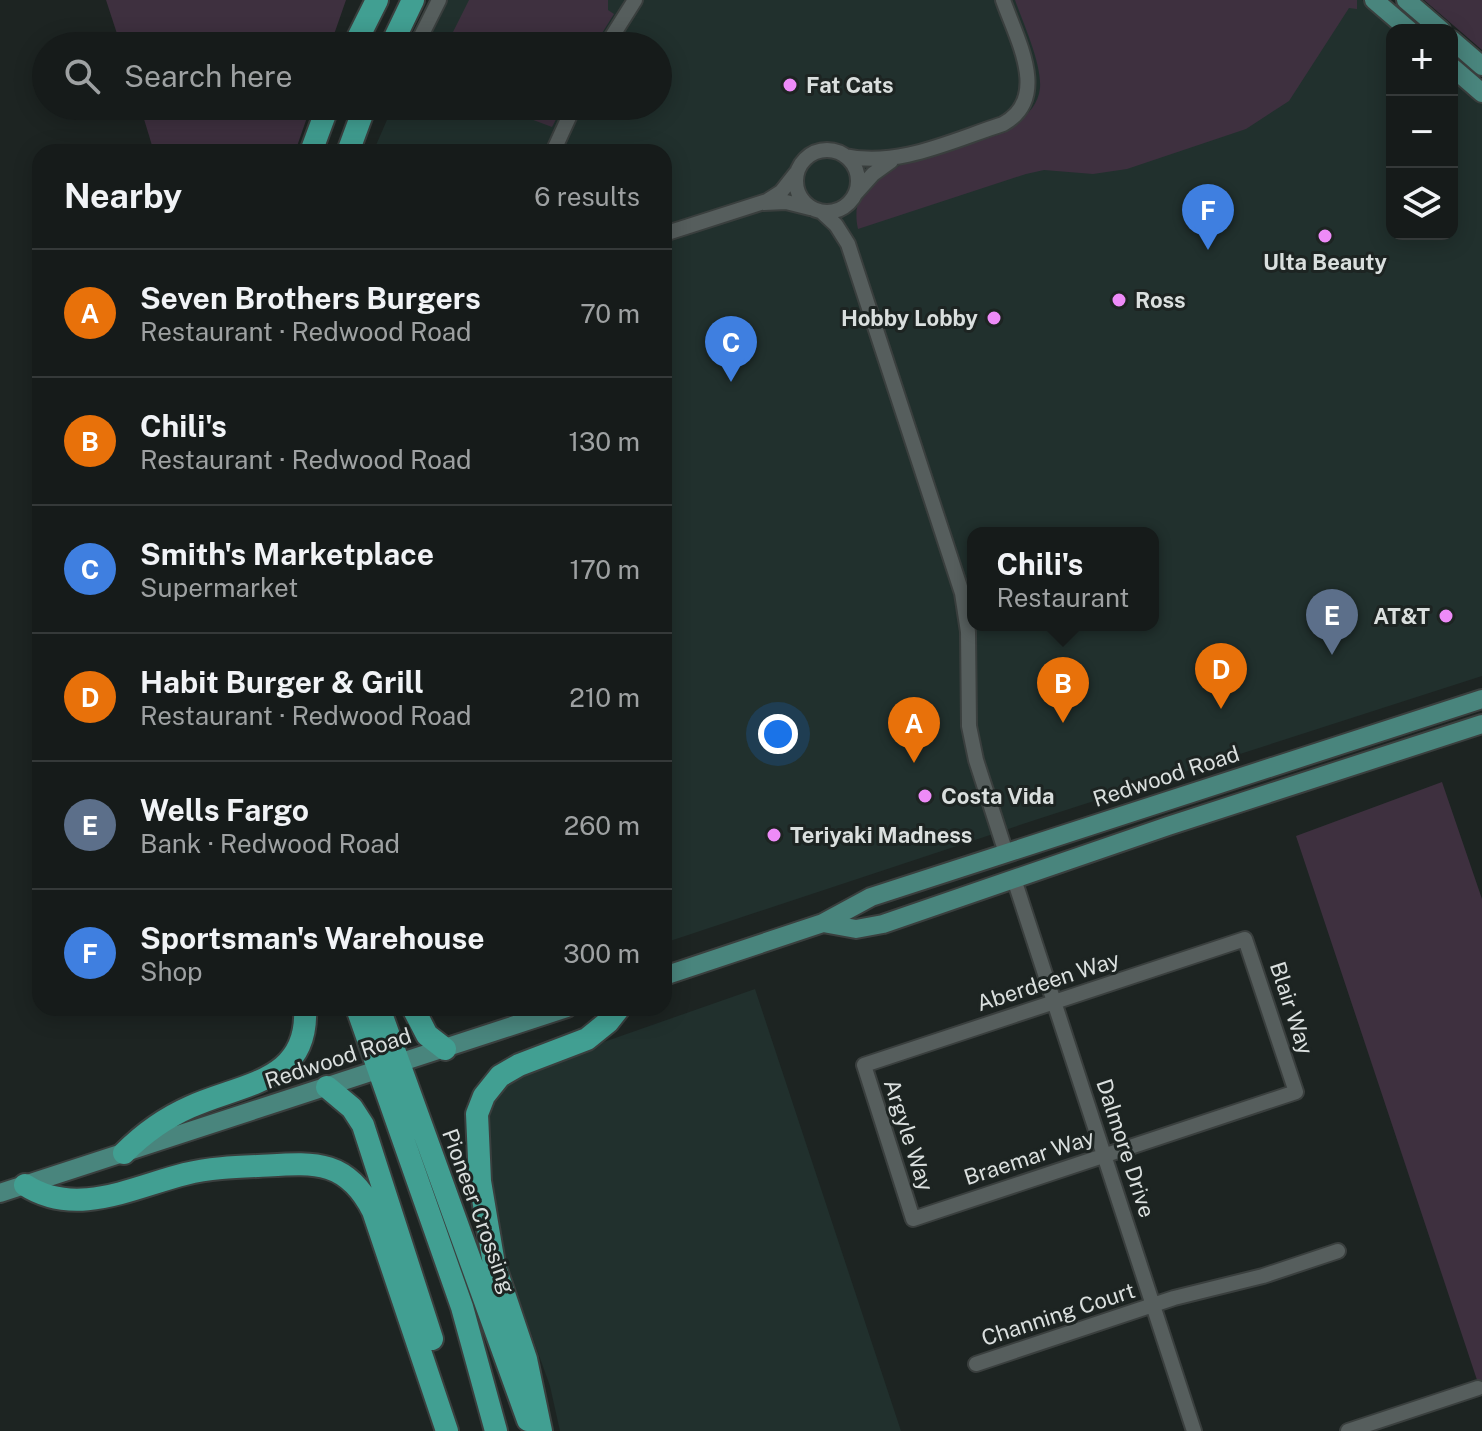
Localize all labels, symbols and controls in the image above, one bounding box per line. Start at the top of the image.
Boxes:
map controls [1386,24,1458,240]
button: + [1386,24,1458,96]
search box [32,32,672,120]
icon: search [60,54,104,98]
text: Search here [124,58,292,94]
place label: Fat Cats [806,72,894,98]
marker: Fat Cats [781,76,799,94]
button: − [1386,96,1458,168]
button: layers [1386,168,1458,240]
text: Nearby [64,176,182,216]
text: 6 results [534,181,640,212]
pin: F [1182,184,1234,250]
marker: Ulta Beauty [1316,227,1334,245]
place label: Ulta Beauty [1263,249,1388,275]
text: Seven Brothers Burgers [140,280,481,316]
place label: Ross [1135,287,1186,313]
marker: Ross [1110,291,1128,309]
text: A [81,298,99,329]
text: 70 m [580,298,640,329]
place label: Hobby Lobby [841,305,979,331]
marker: Hobby Lobby [985,309,1003,327]
text: Restaurant · Redwood Road [140,316,472,347]
pin: C [705,316,757,382]
text: Chili's [140,408,227,444]
text: B [81,426,99,457]
text: 130 m [568,426,640,457]
text: Restaurant · Redwood Road [140,444,472,475]
popup [967,527,1159,631]
text: Smith's Marketplace [140,536,434,572]
text: Chili's [997,546,1083,582]
text: C [81,554,99,585]
text: 170 m [570,554,640,585]
text: Supermarket [140,572,298,603]
text: Restaurant [997,582,1129,613]
pin: E [1306,589,1358,655]
place label: AT&T [1373,603,1430,629]
marker: AT&T [1437,607,1455,625]
pin: D [1195,643,1247,709]
pin: B [1037,657,1089,723]
text: Habit Burger & Grill [140,664,424,700]
text: D [81,682,99,713]
text: 210 m [569,682,640,713]
pin: A [888,697,940,763]
text: Restaurant · Redwood Road [140,700,472,731]
your location [758,714,798,754]
street label: Redwood Road [1089,740,1243,812]
place label: Costa Vida [941,783,1054,809]
marker: Costa Vida [916,787,934,805]
text: Wells Fargo [140,792,309,828]
text: E [82,810,98,841]
text: 260 m [564,810,640,841]
place label: Teriyaki Madness [790,822,972,848]
marker: Teriyaki Madness [765,826,783,844]
text: Bank · Redwood Road [140,828,400,859]
text: Sportsman's Warehouse [140,920,485,956]
text: F [82,938,98,969]
text: 300 m [563,938,640,969]
street label: Aberdeen Way [973,946,1123,1016]
text: Shop [140,956,203,987]
street label: Blair Way [1265,958,1319,1058]
street label: Redwood Road [261,1022,415,1094]
street label: Dalmore Drive [1091,1075,1161,1221]
street label: Argyle Way [879,1076,939,1194]
street label: Braemar Way [960,1124,1098,1190]
street label: Pioneer Crossing [437,1125,521,1297]
street label: Channing Court [978,1277,1138,1351]

